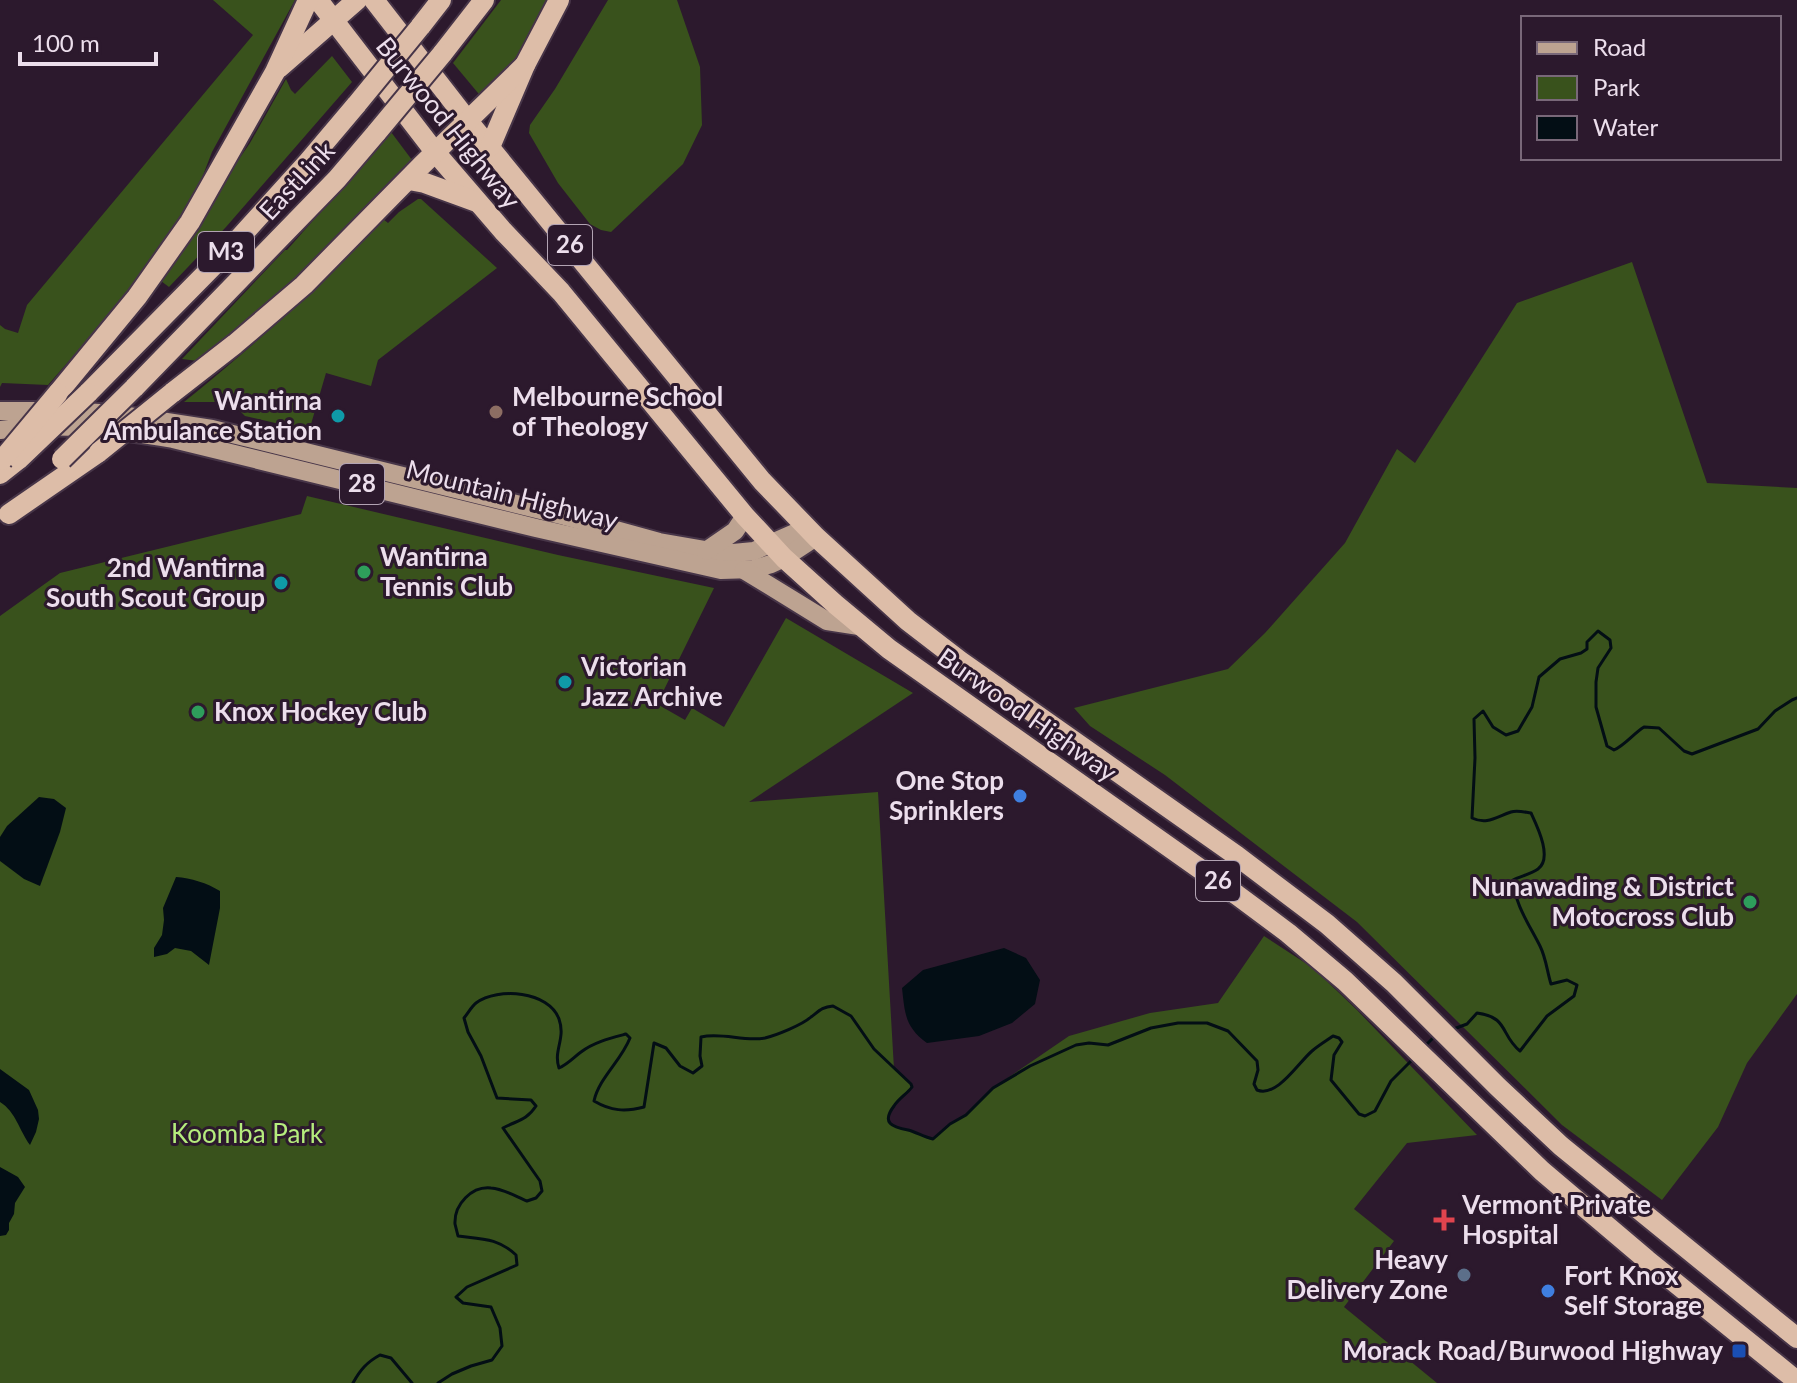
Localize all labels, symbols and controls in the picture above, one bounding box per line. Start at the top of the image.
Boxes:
scale bar [20,16,156,66]
legend [1521,16,1781,160]
text: 100 m [32,28,100,57]
street label: Burwood Highway [370,30,528,215]
text: Road [1593,32,1646,61]
text: Park [1593,72,1641,101]
text: Water [1593,112,1658,141]
street label: EastLink [252,134,341,226]
road number: 26 [548,225,592,265]
road number: M3 [198,232,254,272]
place label: Melbourne School of Theology [512,380,723,442]
place label: Wantirna Ambulance Station [102,384,322,446]
marker: Melbourne School of Theology [487,403,505,421]
marker: Wantirna Ambulance Station [329,407,347,425]
street label: Mountain Highway [403,452,622,536]
road number: 28 [340,464,384,504]
place label: Wantirna Tennis Club [380,540,513,602]
place label: 2nd Wantirna South Scout Group [46,551,265,613]
marker: Wantirna Tennis Club [355,563,373,581]
marker: 2nd Wantirna South Scout Group [272,574,290,592]
street label: Burwood Highway [932,640,1124,788]
place label: Victorian Jazz Archive [580,650,723,712]
marker: Victorian Jazz Archive [556,673,574,691]
place label: Knox Hockey Club [214,695,427,727]
marker: Knox Hockey Club [189,703,207,721]
place label: One Stop Sprinklers [889,764,1004,826]
marker: One Stop Sprinklers [1011,787,1029,805]
road number: 26 [1196,861,1240,901]
place label: Nunawading & District Motocross Club [1471,870,1734,932]
marker: Nunawading & District Motocross Club [1741,893,1759,911]
park label: Koomba Park [171,1117,324,1149]
place label: Vermont Private Hospital [1461,1188,1651,1250]
marker: Vermont Private Hospital [1433,1209,1455,1231]
place label: Heavy Delivery Zone [1287,1243,1448,1305]
place label: Fort Knox Self Storage [1564,1259,1702,1321]
marker: Heavy Delivery Zone [1455,1266,1473,1284]
marker: Fort Knox Self Storage [1539,1282,1557,1300]
place label: Morack Road/Burwood Highway [1343,1334,1723,1366]
marker: Morack Road/Burwood Highway [1730,1342,1748,1360]

